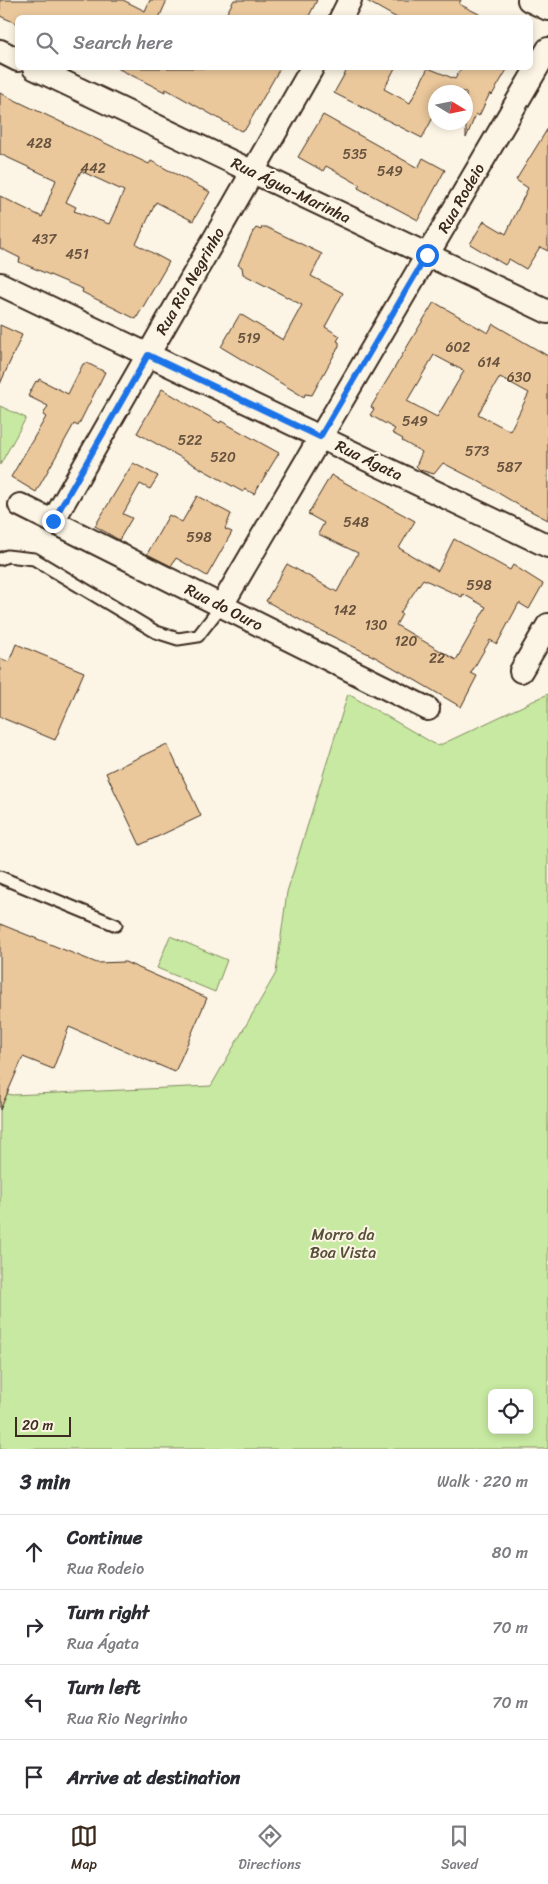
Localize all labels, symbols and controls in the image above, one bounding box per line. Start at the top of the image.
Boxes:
search box [15,15,533,70]
text: Search here [73,26,173,59]
icon: search [33,29,61,57]
north arrow [428,85,473,130]
house number: 428 [26,131,52,156]
house number: 535 [343,142,368,167]
street label: Rua Água-Marinha [226,148,356,232]
house number: 442 [80,156,106,181]
street label: Rua Rodeio [429,157,493,239]
house number: 549 [377,159,403,184]
street label: Rua Rio Negrinho [147,222,233,340]
house number: 437 [32,227,57,252]
house number: 451 [65,242,89,267]
route start [416,244,439,267]
house number: 519 [237,326,261,351]
house number: 602 [446,335,470,360]
house number: 614 [478,350,501,375]
house number: 630 [507,365,531,390]
house number: 549 [402,409,428,434]
house number: 522 [178,428,202,453]
street label: Rua Ágata [330,431,408,489]
house number: 573 [465,439,489,464]
house number: 520 [210,445,236,470]
house number: 587 [497,455,522,480]
route end [42,510,65,533]
house number: 548 [343,510,369,535]
house number: 598 [186,525,212,550]
house number: 598 [466,573,492,598]
street label: Rua do Ouro [180,575,268,639]
house number: 142 [334,598,356,623]
house number: 130 [365,613,387,638]
house number: 120 [395,629,418,654]
house number: 22 [429,646,445,671]
park label: Morro da Boa Vista [310,1220,376,1267]
map controls [488,1389,533,1434]
button: locate [488,1389,533,1434]
text: 20 m [22,1413,53,1438]
scale bar [15,1414,71,1437]
text: 3 min [20,1463,70,1501]
text: Walk · 220 m [437,1467,528,1496]
text: Continue [67,1521,143,1554]
icon: ahead [20,1538,48,1566]
text: 80 m [492,1538,528,1567]
text: Rua Rodeio [67,1554,144,1583]
text: Turn right [67,1596,149,1629]
icon: right [20,1613,48,1641]
text: 70 m [492,1613,528,1642]
text: Rua Ágata [67,1629,139,1658]
text: Turn left [67,1671,140,1704]
icon: left [20,1688,48,1716]
text: 70 m [492,1688,528,1717]
text: Rua Rio Negrinho [67,1704,188,1733]
text: Arrive at destination [67,1761,240,1794]
icon: arrive [20,1763,48,1791]
tab: Map [70,1822,98,1877]
tab: Directions [238,1822,301,1877]
tab: Saved [441,1822,478,1877]

